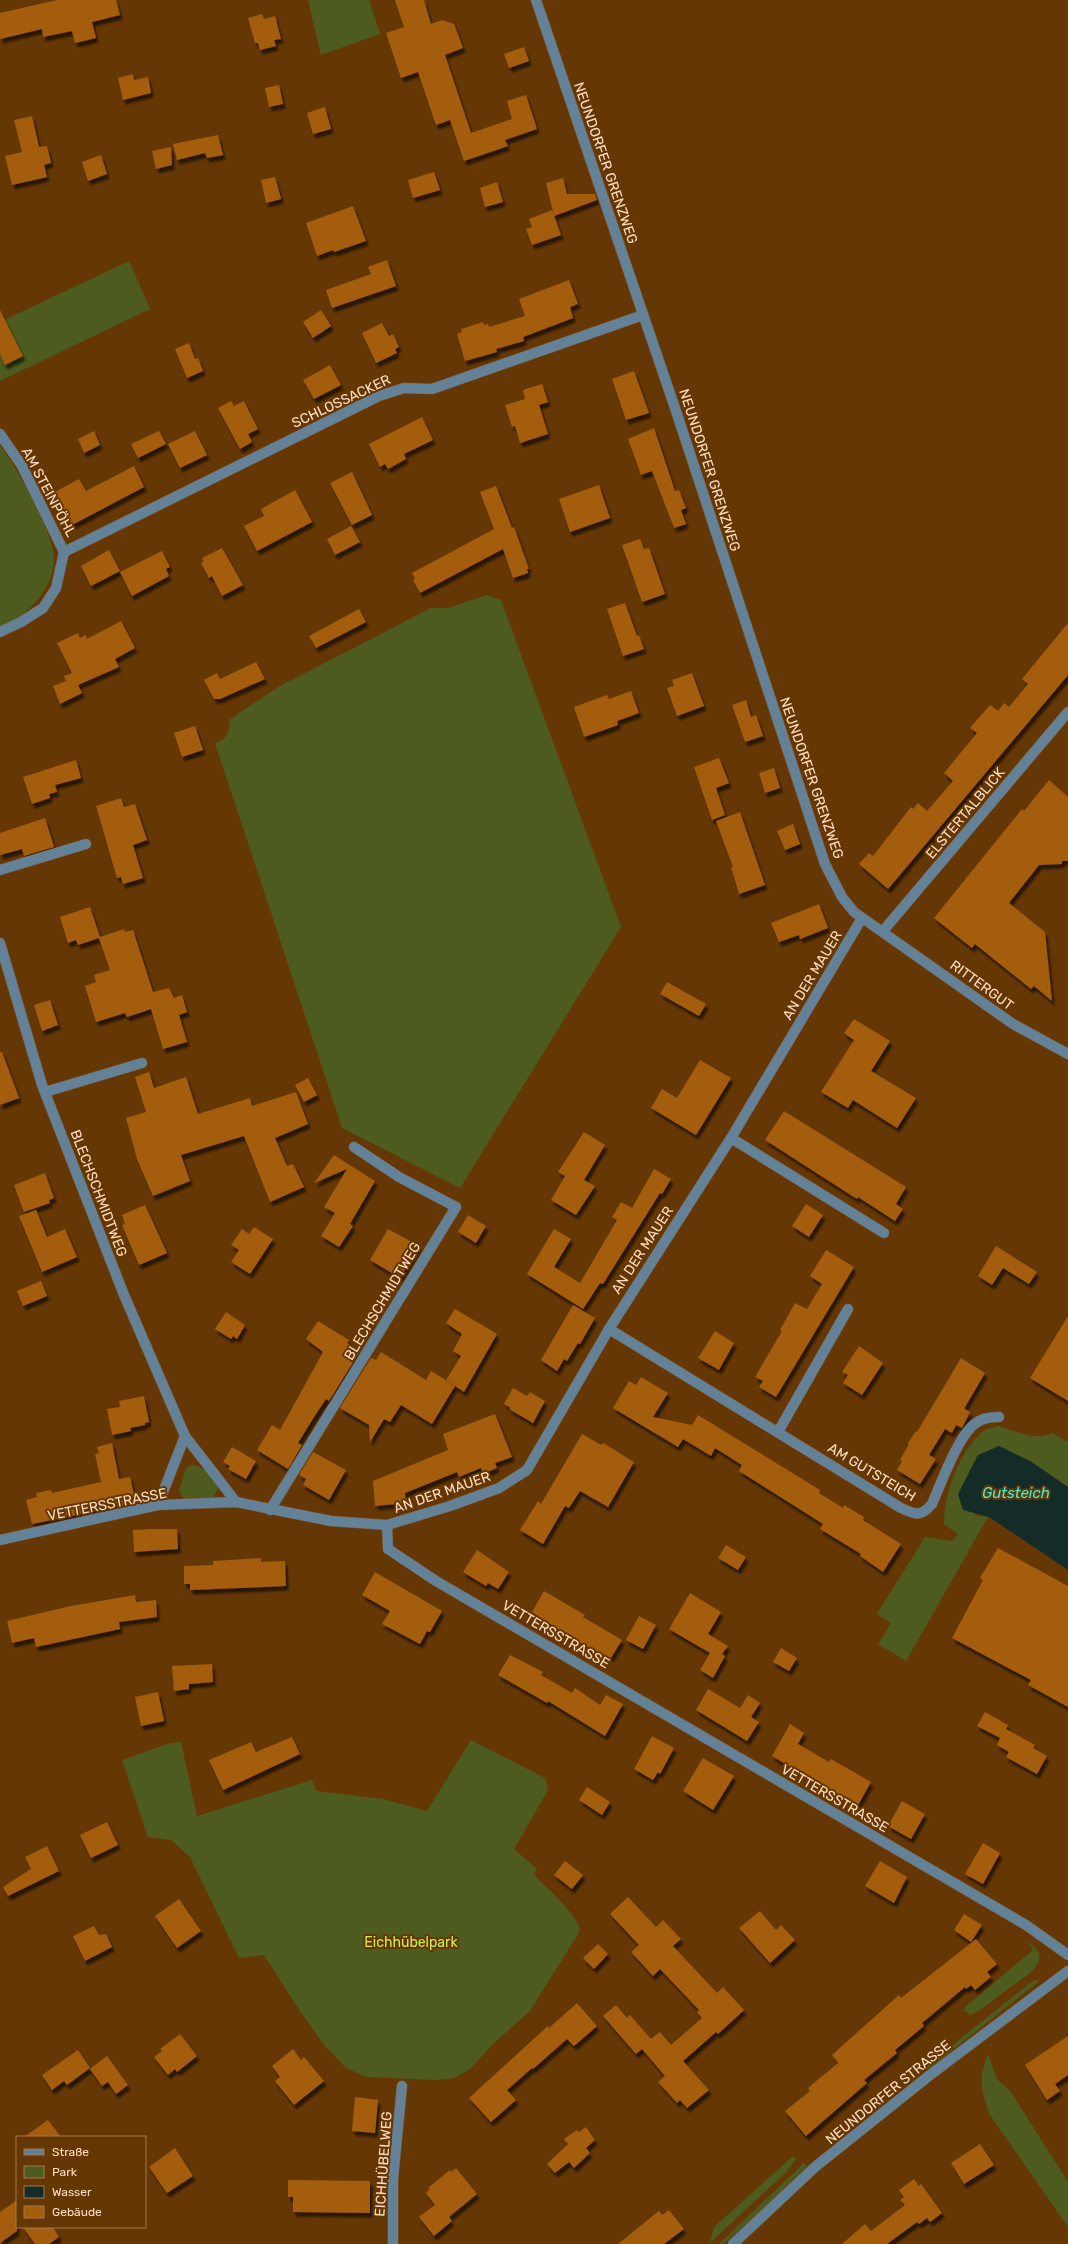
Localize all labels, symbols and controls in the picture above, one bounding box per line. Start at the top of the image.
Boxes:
street label: NEUNDORFER GRENZWEG [570,80,641,246]
street label: SCHLOSSACKER [289,371,393,432]
street label: NEUNDORFER GRENZWEG [675,387,744,554]
street label: AM STEINPÖHL [18,445,79,540]
street label: NEUNDORFER GRENZWEG [776,695,847,861]
street label: ELSTERTALBLICK [922,764,1009,862]
street label: AN DER MAUER [779,928,846,1023]
street label: RITTERGUT [947,957,1017,1014]
street label: BLECHSCHMIDTWEG [66,1127,131,1259]
street label: AN DER MAUER [608,1203,677,1297]
street label: BLECHSCHMIDTWEG [340,1239,424,1363]
street label: AM GUTSTEICH [825,1439,919,1505]
street label: AN DER MAUER [392,1468,493,1517]
water label: Gutsteich [982,1484,1050,1502]
street label: VETTERSSTRASSE [46,1485,168,1524]
street label: VETTERSSTRASSE [499,1597,613,1672]
street label: VETTERSSTRASSE [778,1761,892,1836]
park label: Eichhübelpark [364,1934,458,1951]
street label: NEUNDORFER STRASSE [822,2037,954,2148]
street label: EICHHÜBELWEG [371,2111,396,2217]
legend [16,2136,146,2228]
text: Straße [52,2145,89,2159]
text: Park [52,2165,78,2179]
text: Wasser [52,2185,92,2199]
text: Gebäude [52,2205,102,2219]

